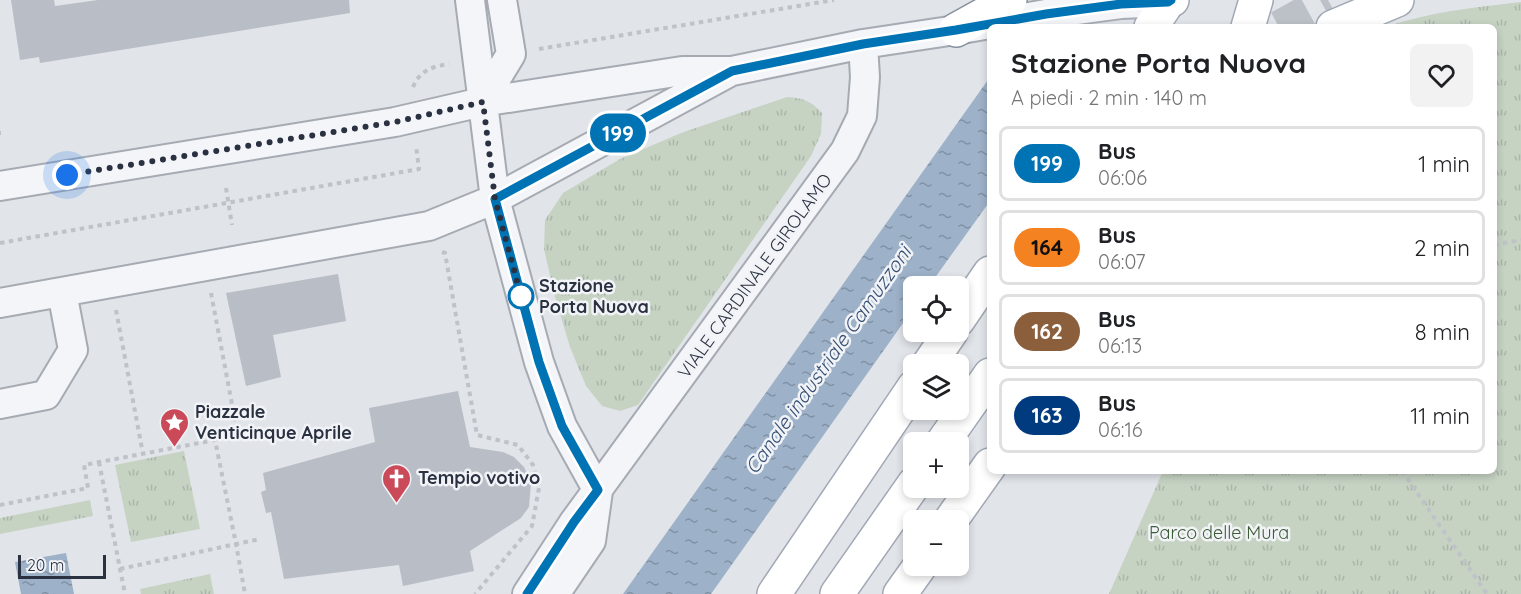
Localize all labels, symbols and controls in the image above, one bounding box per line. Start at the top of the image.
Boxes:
button: heart [1410,44,1473,107]
text: Stazione Porta Nuova [1011,45,1306,80]
text: A piedi · 2 min · 140 m [1011,85,1207,110]
line badge: 199 [584,114,652,152]
text: 199 [602,120,634,146]
text: Bus [1098,137,1136,165]
text: 199 [1031,150,1063,176]
text: 1 min [1418,150,1470,178]
your location [52,160,82,190]
text: 06:06 [1098,165,1147,190]
street label: VIALE CARDINALE GIROLAMO [672,169,837,383]
text: Bus [1098,221,1136,249]
text: 164 [1031,234,1063,260]
text: 2 min [1414,234,1470,262]
water label: Canale industriale Camuzzoni [739,239,918,479]
text: 06:07 [1098,249,1145,274]
place label: Stazione Porta Nuova [539,274,649,318]
map controls [903,276,969,576]
button: locate [903,276,969,342]
marker: Stazione Porta Nuova [508,283,534,309]
text: Bus [1098,305,1136,333]
text: 162 [1031,318,1063,344]
text: 8 min [1415,318,1470,346]
text: 06:13 [1098,333,1142,358]
button: layers [903,354,969,420]
text: Bus [1098,389,1136,417]
place label: Piazzale Venticinque Aprile [195,400,352,444]
text: 163 [1031,402,1063,428]
text: 11 min [1410,402,1470,430]
place icon: Piazzale Venticinque Aprile [158,406,190,448]
text: 06:16 [1098,417,1143,442]
button: + [903,432,969,498]
church icon: Tempio votivo [381,462,413,504]
place label: Tempio votivo [418,466,540,489]
button: − [903,510,969,576]
park label: Parco delle Mura [1149,521,1289,544]
scale bar [18,552,106,580]
text: 20 m [27,555,64,575]

